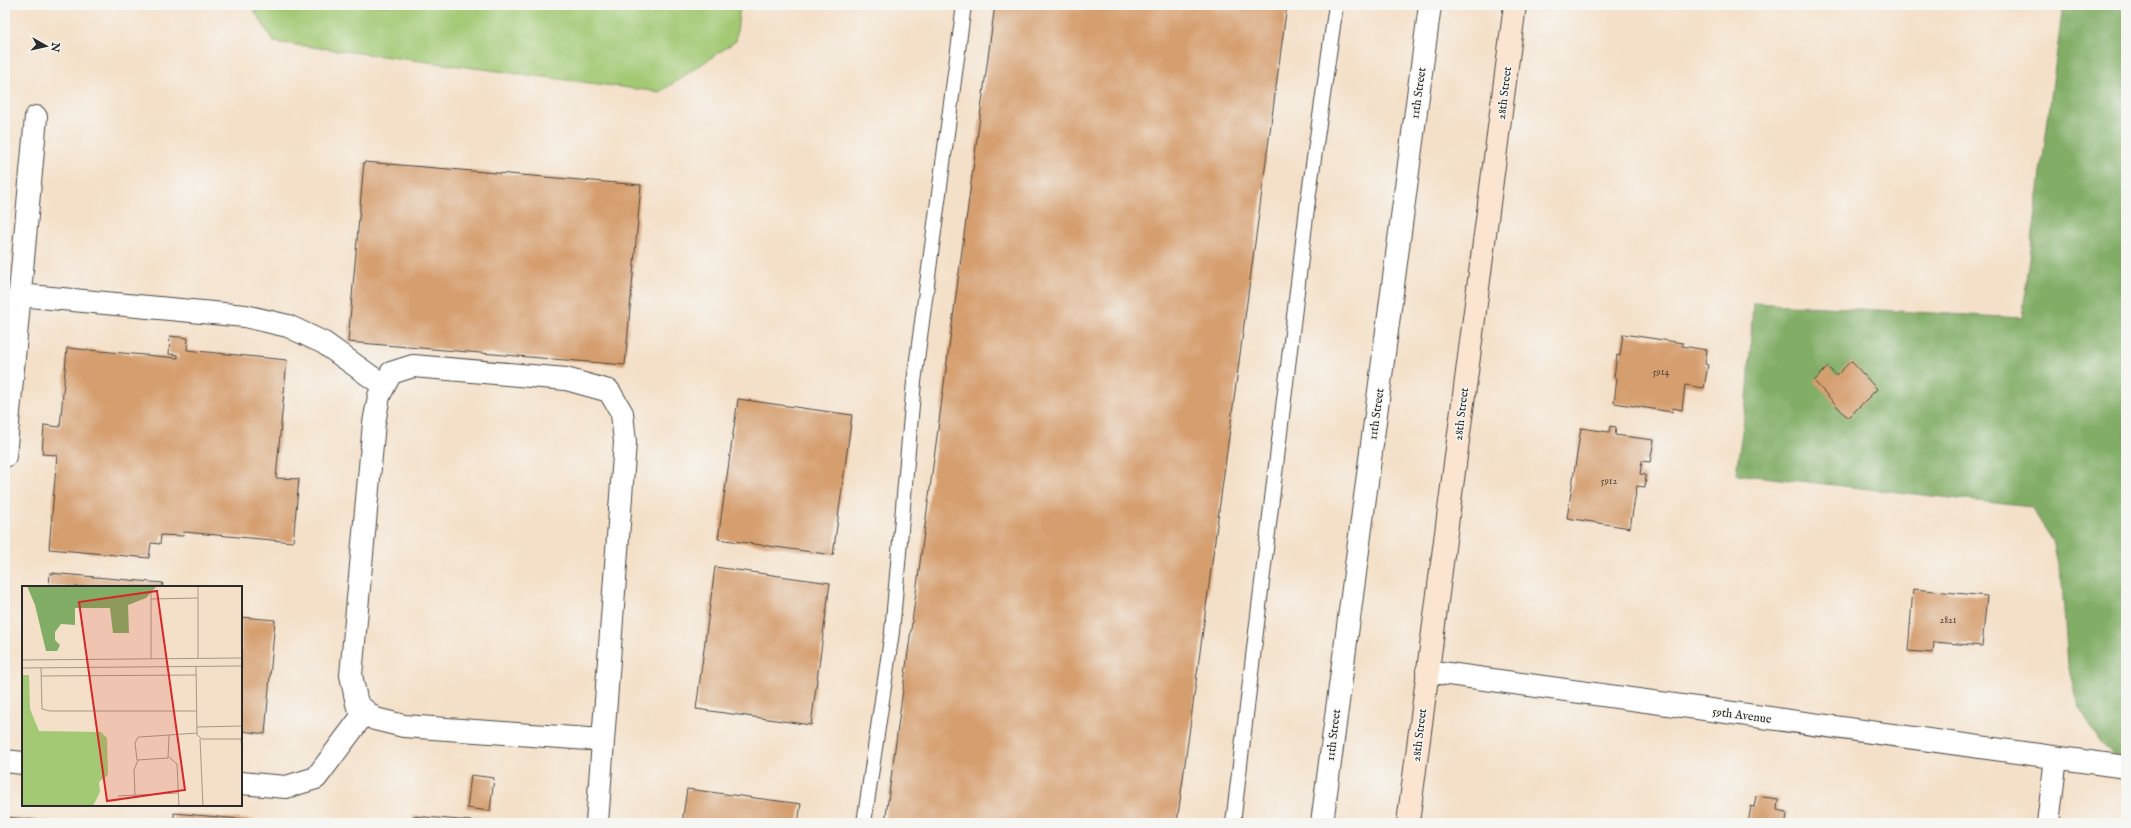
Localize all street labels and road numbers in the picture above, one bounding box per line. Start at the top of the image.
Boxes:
street label: 11th Street [1407,66,1430,120]
street label: 28th Street [1494,66,1515,120]
street label: 11th Street [1365,387,1388,441]
street label: 28th Street [1451,387,1472,441]
street label: 59th Avenue [1711,704,1773,727]
street label: 11th Street [1323,708,1344,762]
street label: 28th Street [1409,708,1430,762]

